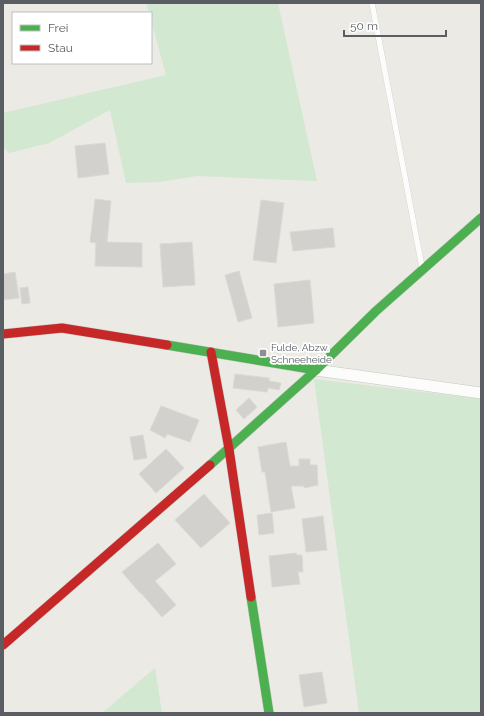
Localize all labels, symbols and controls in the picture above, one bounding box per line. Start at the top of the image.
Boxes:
legend [12,12,152,64]
scale bar [344,12,446,38]
text: 50 m [350,19,378,33]
text: Frei [48,21,68,35]
text: Stau [48,41,73,55]
place label: Fulde, Abzw. Schneeheide [271,342,332,365]
marker: Fulde, Abzw. Schneeheide [258,348,268,358]

